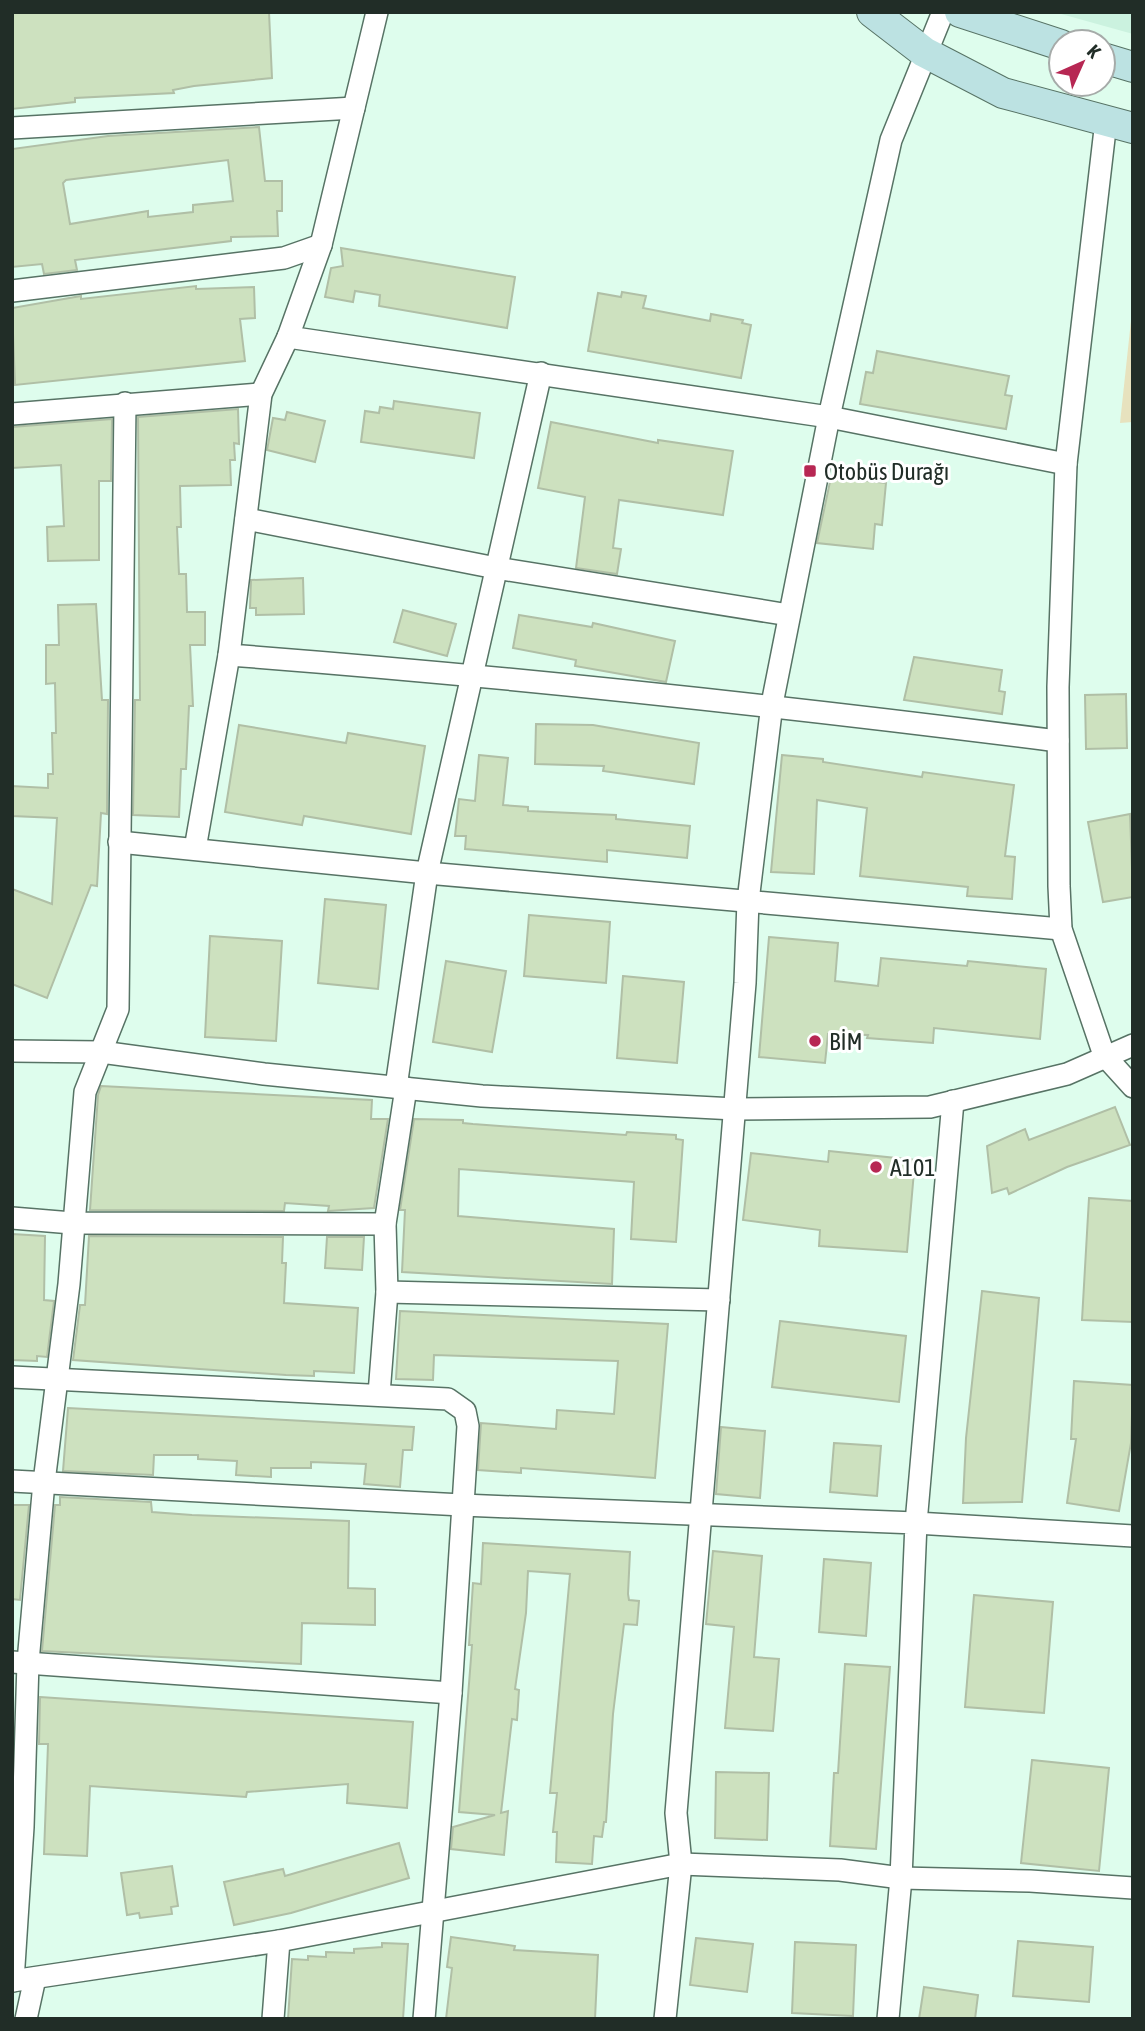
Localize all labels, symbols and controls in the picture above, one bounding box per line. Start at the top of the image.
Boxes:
north arrow [1047,28,1117,98]
text: K [1083,40,1106,63]
place label: Otobüs Durağı [824,458,949,485]
marker: Otobüs Durağı [802,463,818,479]
place label: BİM [829,1028,863,1055]
marker: BİM [807,1033,823,1049]
place label: A101 [890,1154,936,1181]
marker: A101 [868,1159,884,1175]

